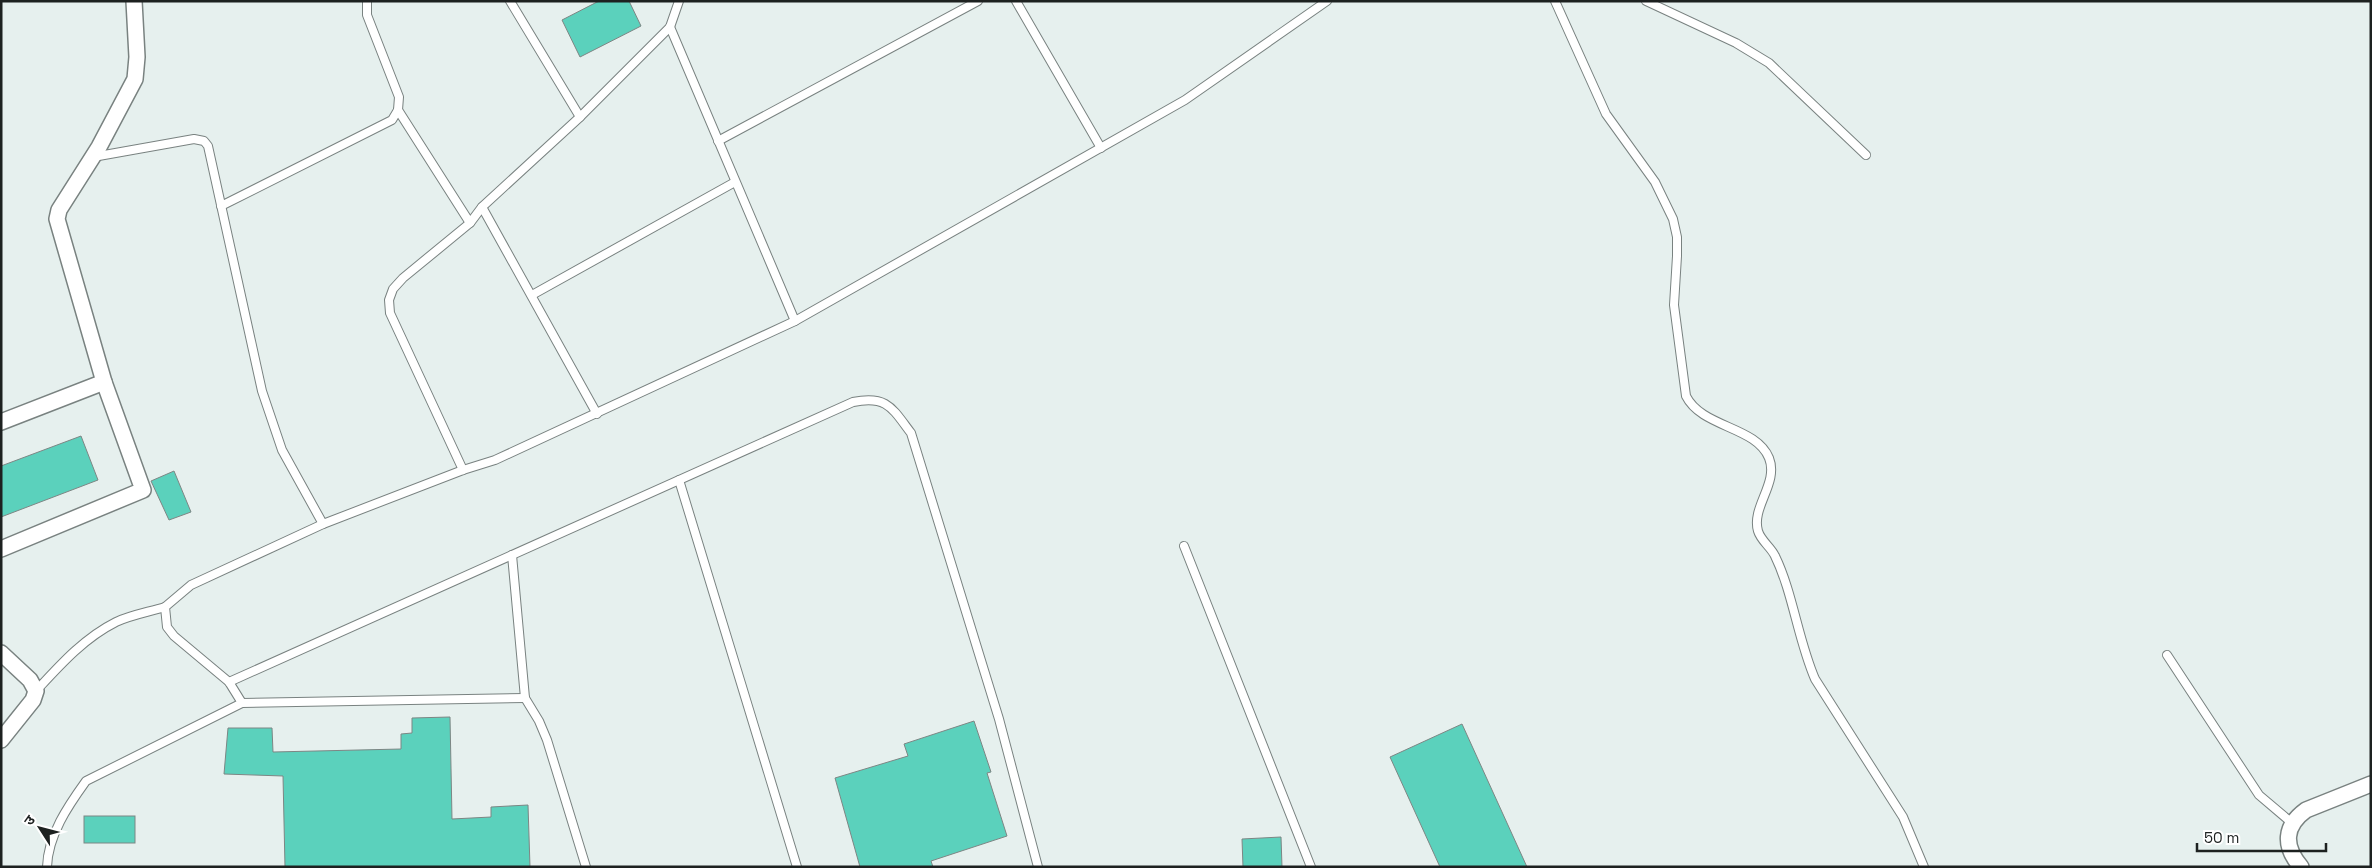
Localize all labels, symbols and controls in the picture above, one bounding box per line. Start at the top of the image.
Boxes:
north arrow [15,803,65,853]
text: उ [20,811,40,829]
scale bar [2197,820,2326,852]
text: 50 m [2204,828,2239,847]

